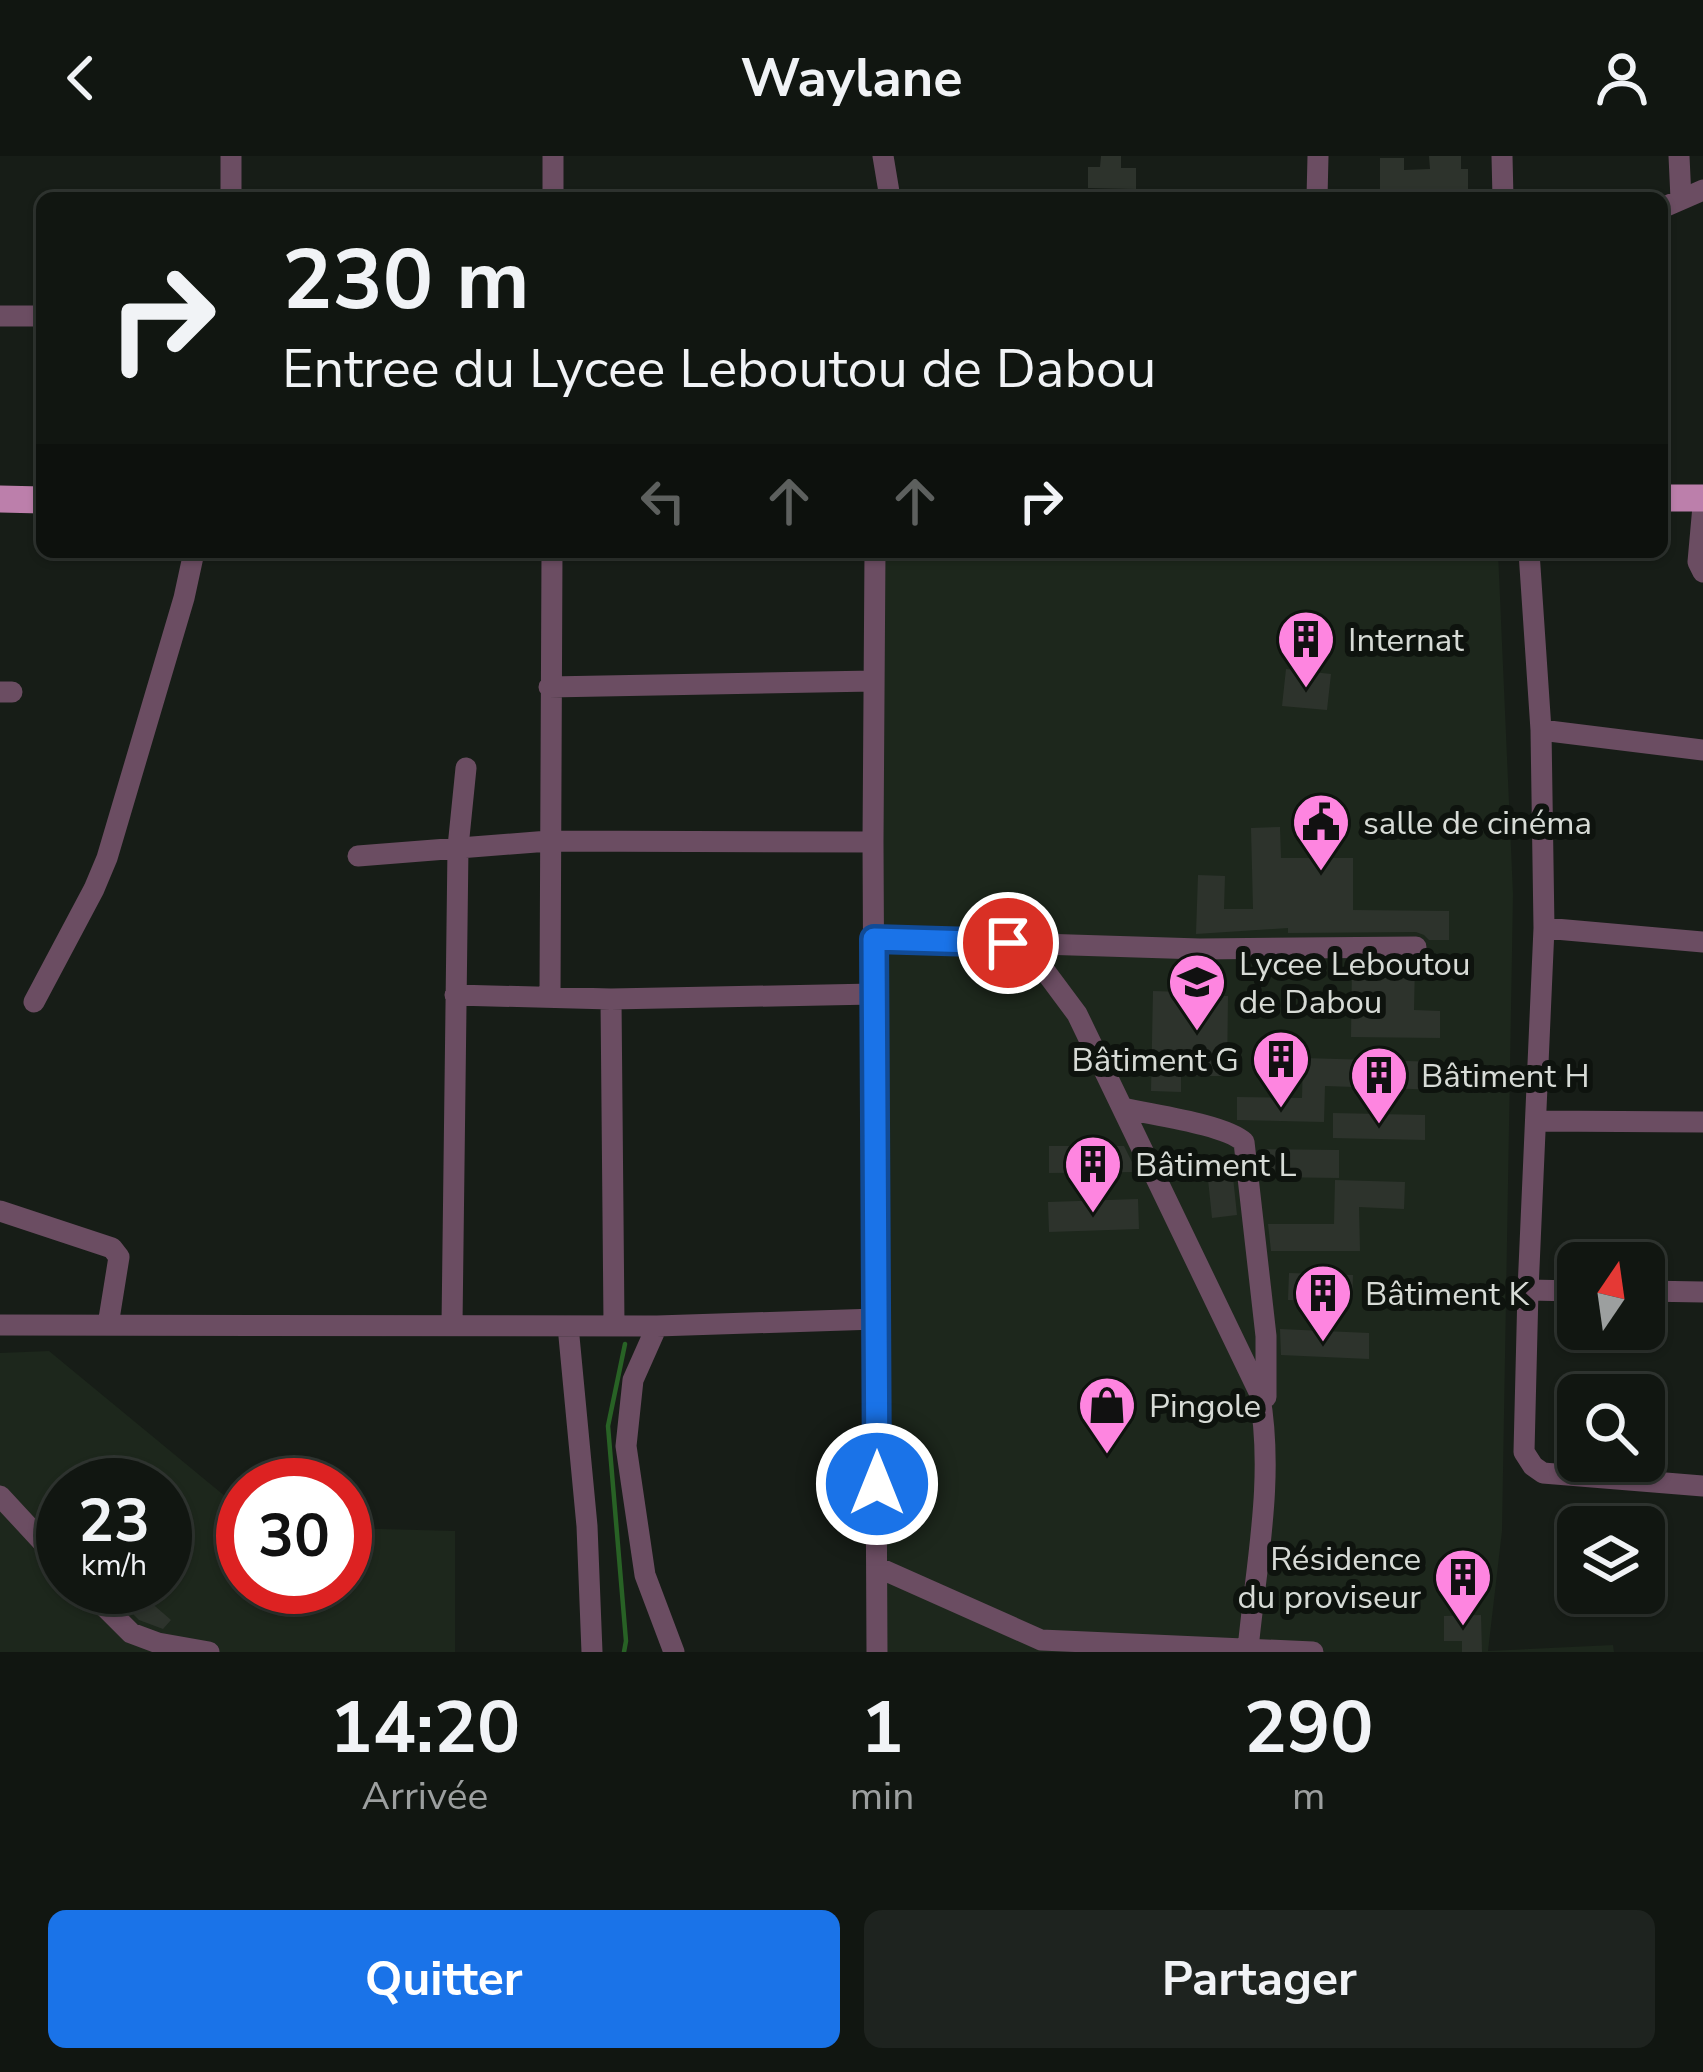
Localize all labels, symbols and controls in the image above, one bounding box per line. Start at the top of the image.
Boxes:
text: Waylane [740,41,963,115]
icon: back [48,45,114,111]
icon: person [1589,45,1655,111]
text: 230 m [282,223,530,338]
icon: right [84,240,240,396]
text: Entree du Lycee Leboutou de Dabou [282,332,1156,406]
icon: left [630,468,696,534]
icon: ahead [756,468,822,534]
icon: ahead [882,468,948,534]
icon: right [1008,468,1074,534]
building icon: Internat [1275,608,1337,690]
place label: Internat [1348,618,1464,663]
public building icon: salle de cinéma [1290,791,1352,873]
place label: salle de cinéma [1363,801,1592,846]
pin [957,892,1059,994]
icon: arrive [975,910,1041,976]
place label: Lycee Leboutou de Dabou [1239,942,1470,1025]
school or university icon: Lycee Leboutou de Dabou [1166,951,1228,1033]
building icon: Bâtiment G [1250,1028,1312,1110]
place label: Bâtiment G [1071,1038,1239,1083]
building icon: Bâtiment H [1348,1044,1410,1126]
place label: Bâtiment H [1421,1054,1590,1099]
building icon: Bâtiment L [1062,1133,1124,1215]
place label: Bâtiment L [1135,1143,1297,1188]
north arrow [1557,1242,1665,1350]
map controls [1557,1242,1665,1614]
building icon: Bâtiment K [1292,1262,1354,1344]
place label: Bâtiment K [1365,1272,1531,1317]
shop icon: Pingole [1076,1374,1138,1456]
button: search [1557,1374,1665,1482]
place label: Pingole [1149,1384,1261,1429]
position arrow [814,1421,940,1547]
speed limit sign: 30 [216,1458,372,1614]
text: 23 [78,1480,150,1562]
button: layers [1557,1506,1665,1614]
place label: Résidence du proviseur [1237,1537,1421,1620]
text: km/h [81,1545,147,1586]
building icon: Résidence du proviseur [1432,1546,1494,1628]
text: 14:20 [330,1679,520,1777]
text: 1 [860,1679,904,1777]
text: 290 [1244,1679,1373,1777]
text: Arrivée [362,1770,488,1823]
text: min [850,1770,914,1823]
text: m [1292,1770,1325,1823]
button: Quitter [48,1910,840,2048]
button: Partager [864,1910,1655,2048]

